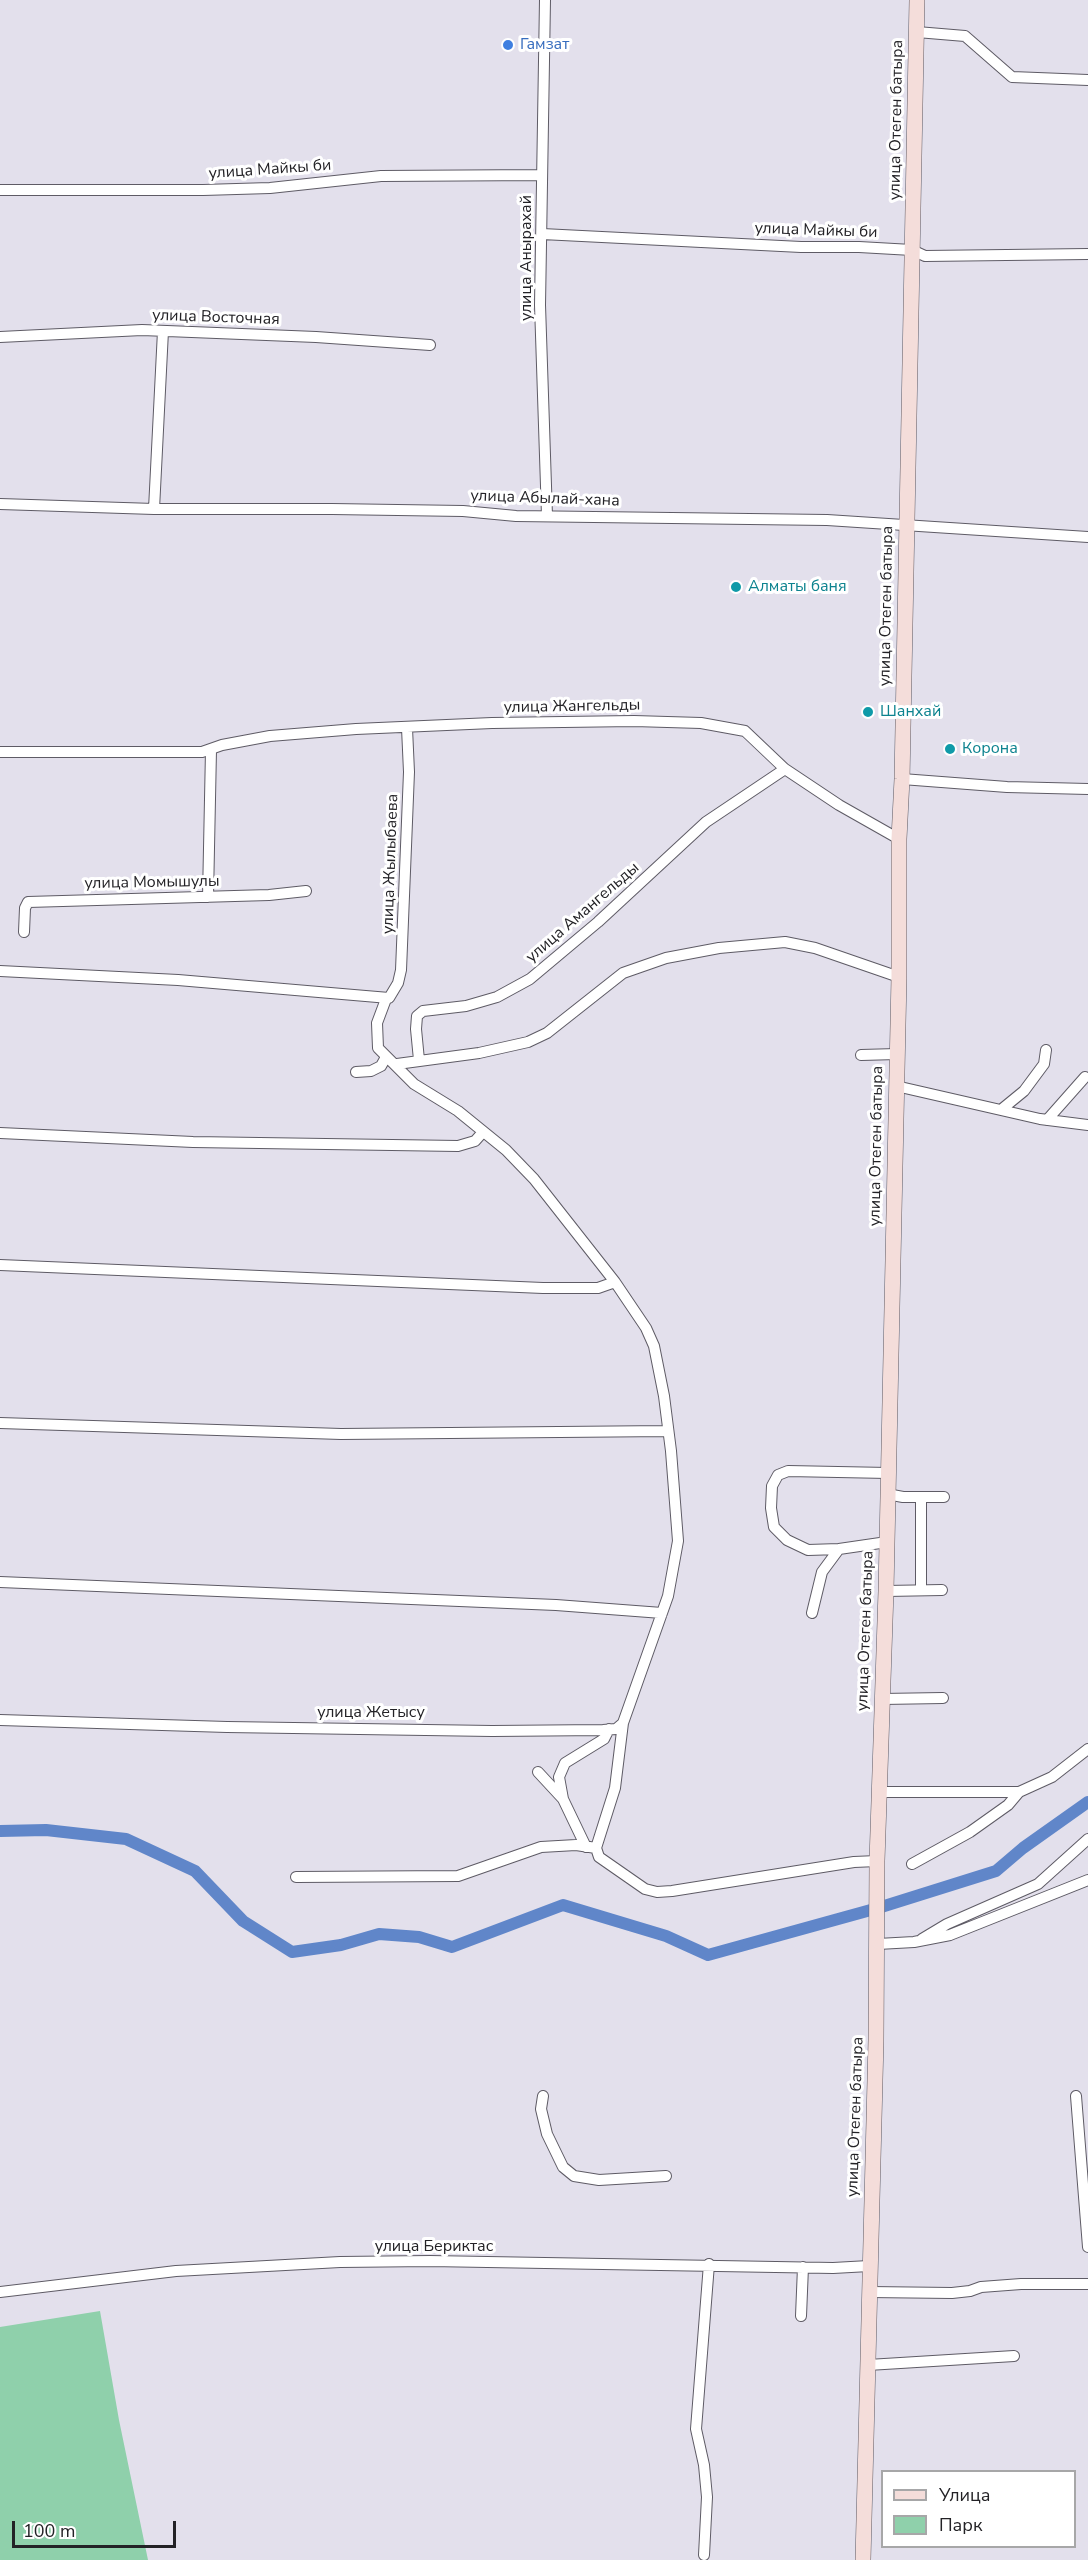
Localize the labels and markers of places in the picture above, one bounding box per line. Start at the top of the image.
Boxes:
place label: Гамзат [520,35,569,55]
marker: Гамзат [501,38,515,52]
place label: Алматы баня [748,577,847,597]
marker: Алматы баня [729,580,743,594]
place label: Шанхай [880,702,941,722]
marker: Шанхай [861,705,875,719]
place label: Корона [962,739,1018,759]
marker: Корона [943,742,957,756]

